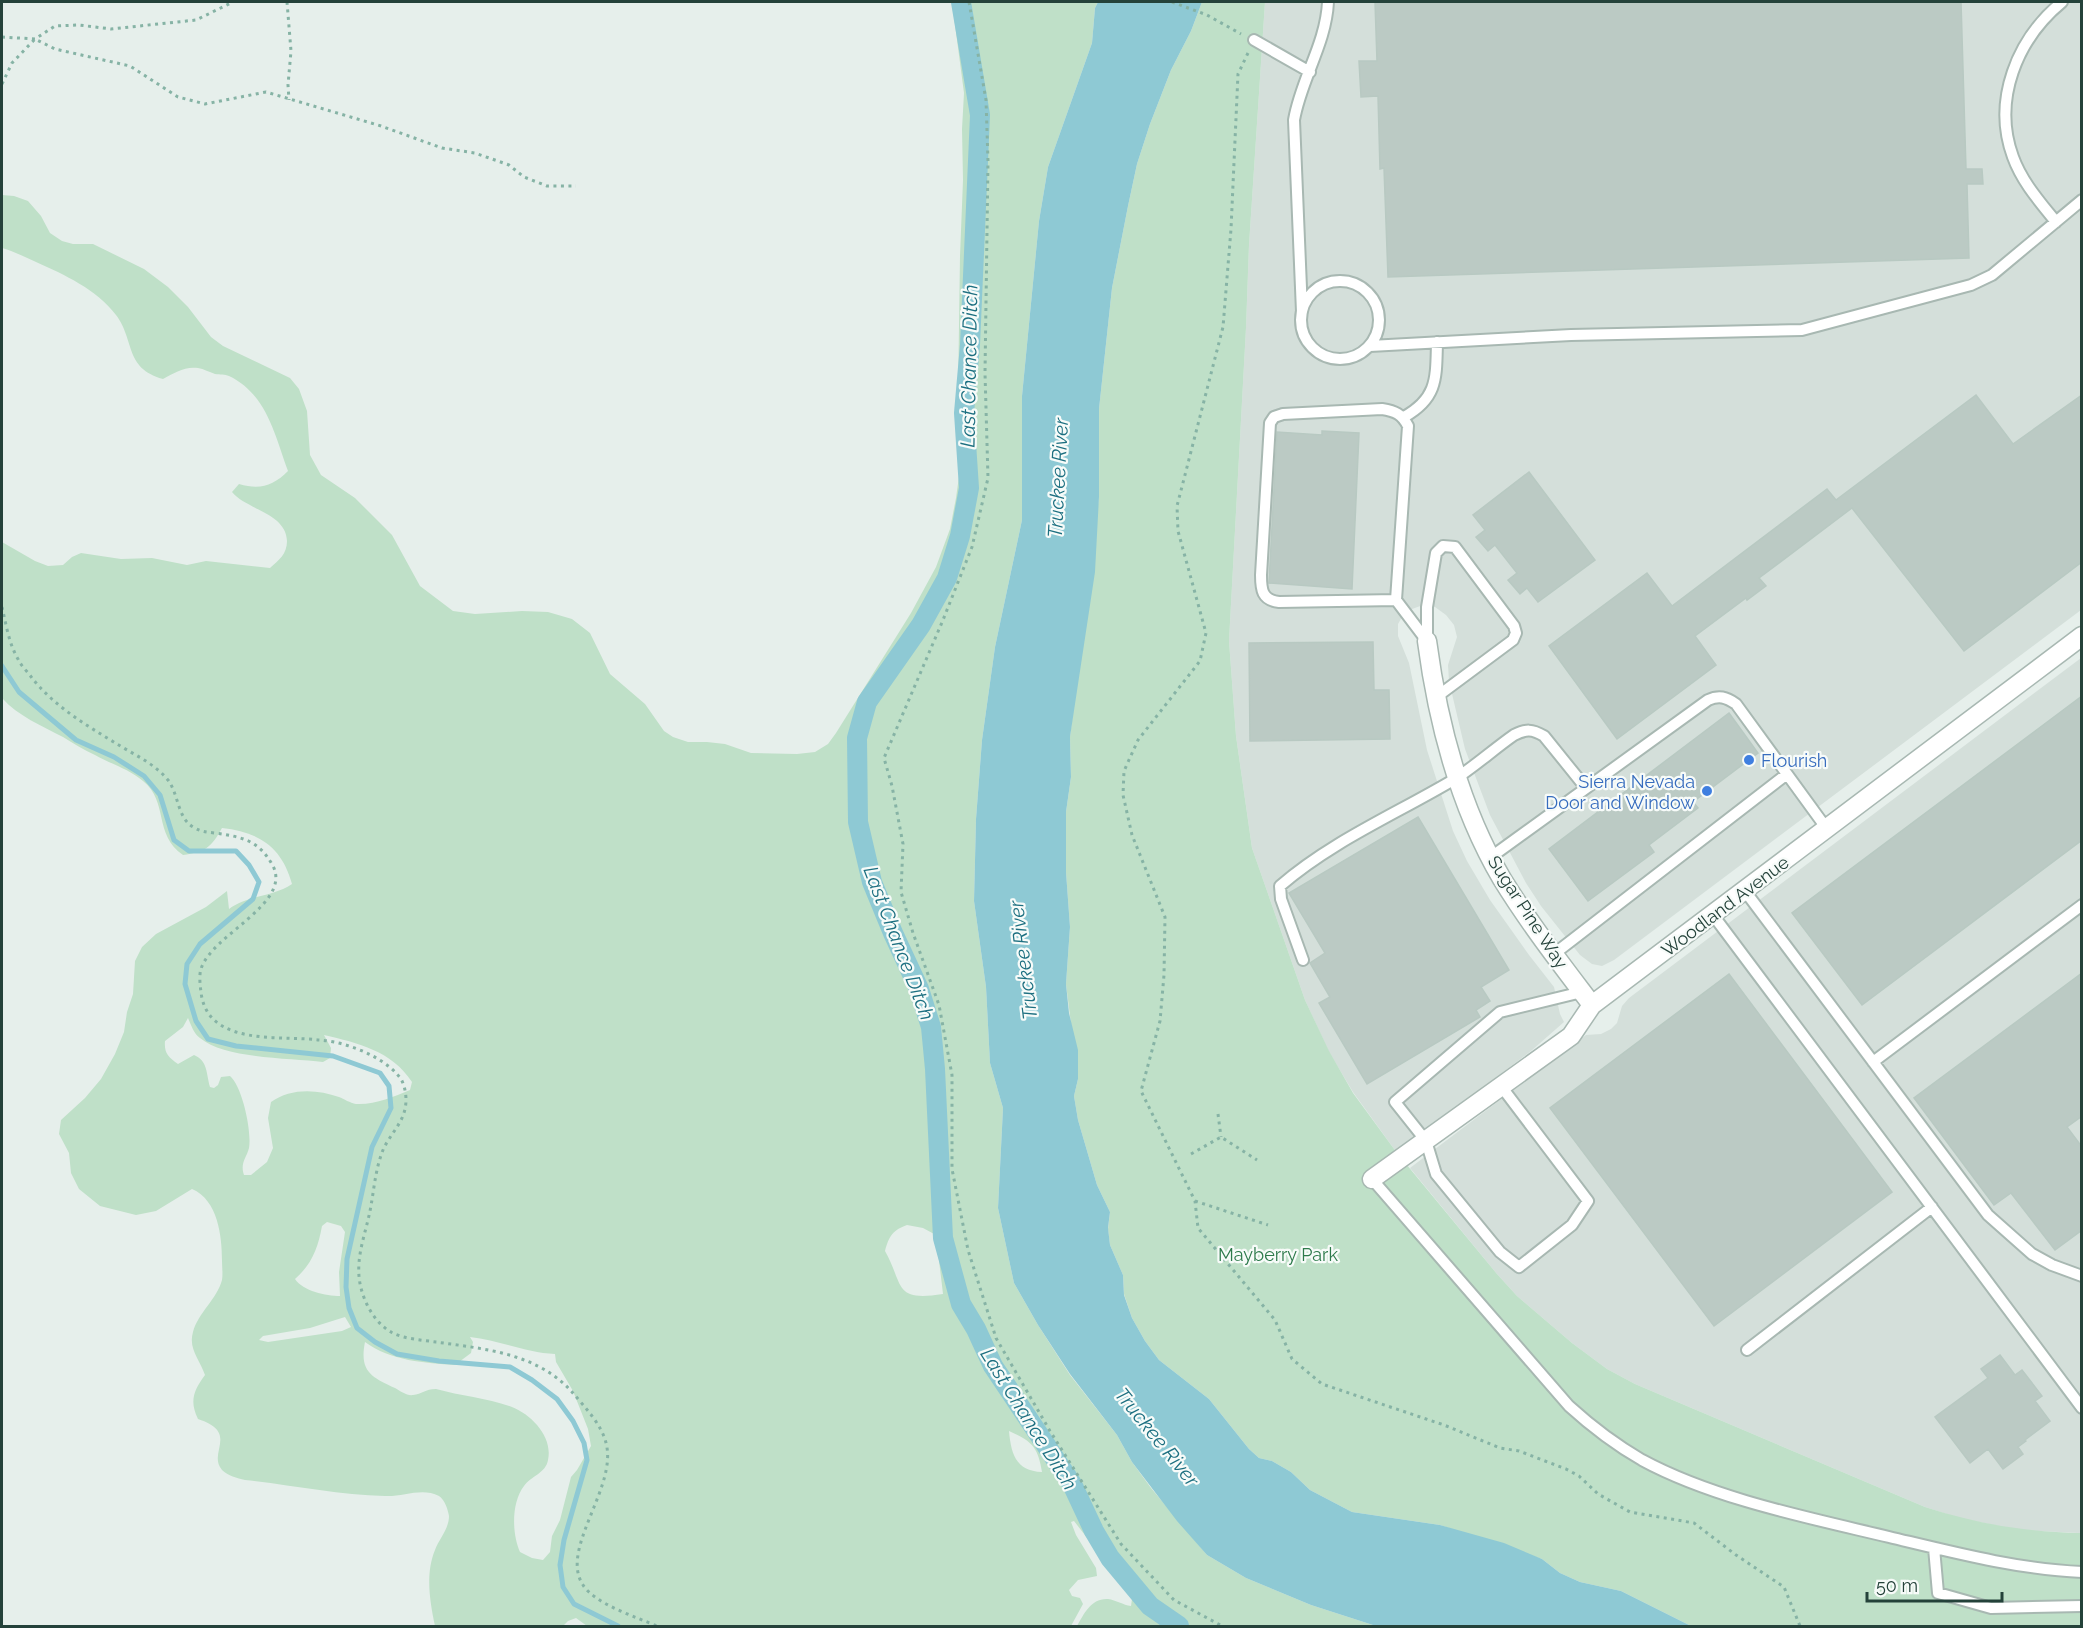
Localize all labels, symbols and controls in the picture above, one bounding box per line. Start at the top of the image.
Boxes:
water label: Last Chance Ditch [956,284,982,448]
water label: Truckee River [1043,416,1073,538]
place label: Flourish [1761,750,1827,771]
marker: Flourish [1742,753,1756,767]
place label: Sierra Nevada Door and Window [1545,771,1695,813]
marker: Sierra Nevada Door and Window [1700,784,1714,798]
street label: Woodland Avenue [1657,851,1793,961]
street label: Sugar Pine Way [1484,852,1572,973]
water label: Last Chance Ditch [859,863,939,1023]
water label: Truckee River [1004,898,1042,1021]
park label: Mayberry Park [1218,1244,1338,1265]
water label: Last Chance Ditch [976,1344,1082,1494]
water label: Truckee River [1110,1383,1205,1492]
scale bar [1867,1565,2002,1603]
text: 50 m [1876,1575,1918,1596]

